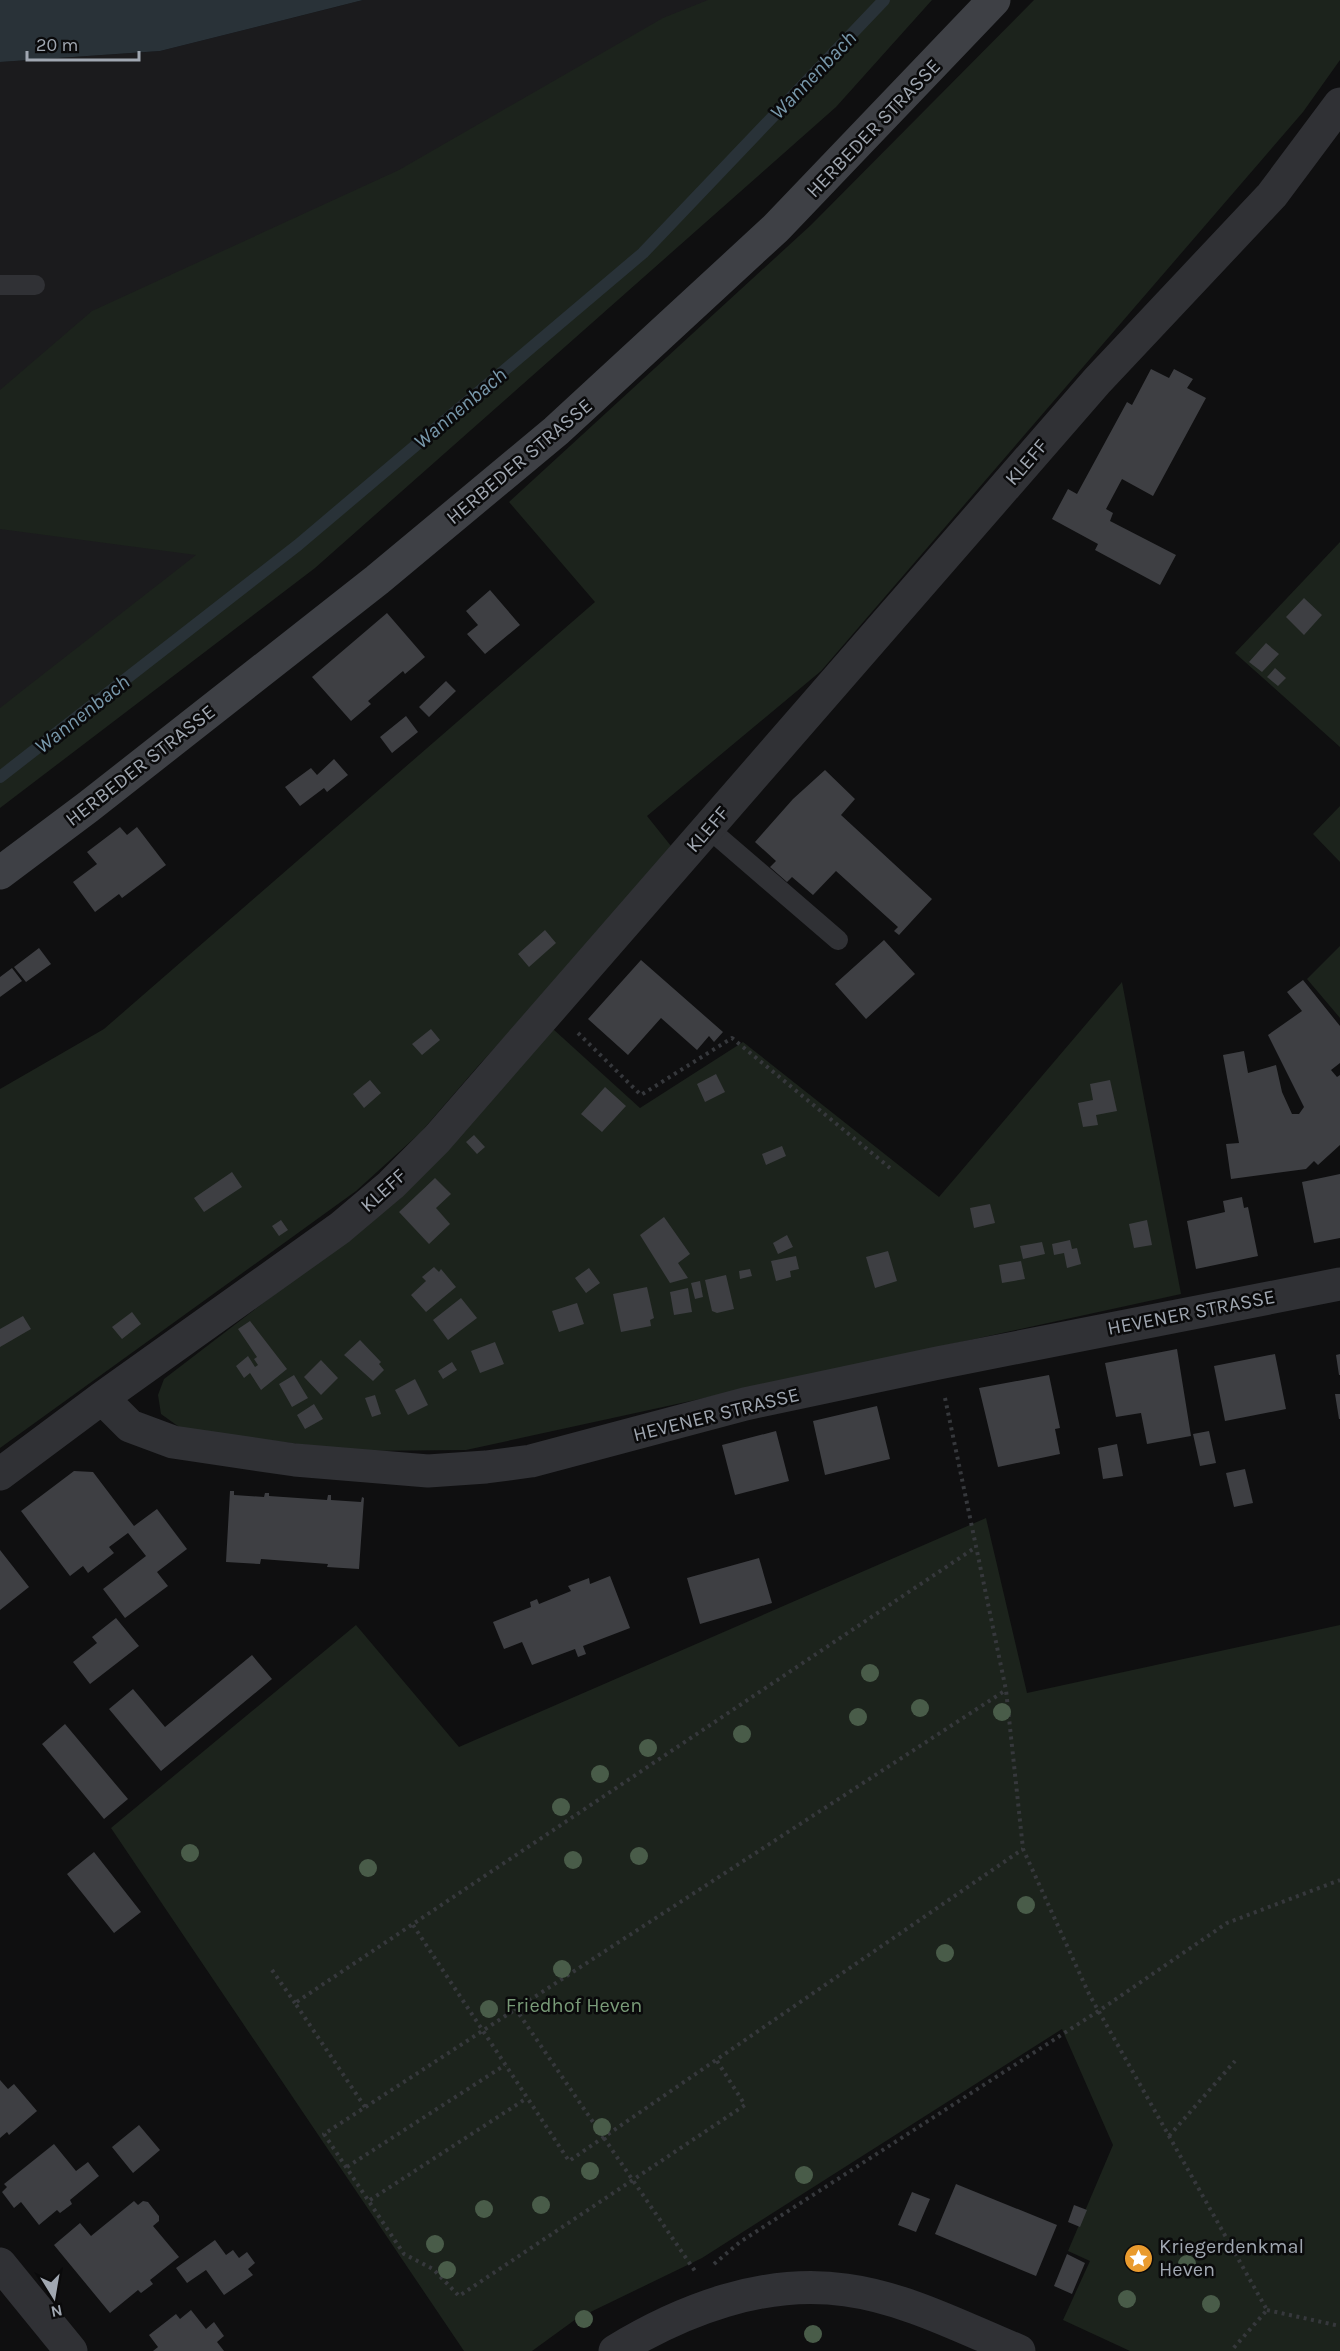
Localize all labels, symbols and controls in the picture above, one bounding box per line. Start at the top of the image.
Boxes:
scale bar [27,24,140,62]
water label: Wannenbach [765,26,861,124]
text: 20 m [36,34,78,56]
street label: HERBEDER STRASSE [801,54,945,202]
water label: Wannenbach [409,362,511,454]
street label: HERBEDER STRASSE [442,394,597,529]
street label: KLEFF [1000,435,1053,490]
water label: Wannenbach [30,670,134,758]
street label: HERBEDER STRASSE [61,700,220,831]
street label: KLEFF [681,802,734,857]
street label: KLEFF [356,1164,411,1217]
street label: HEVENER STRASSE [1105,1285,1277,1340]
street label: HEVENER STRASSE [631,1383,802,1446]
park label: Friedhof Heven [506,1994,642,2017]
place label: Kriegerdenkmal Heven [1159,2235,1304,2281]
place icon: Kriegerdenkmal Heven [1122,2242,1154,2274]
north arrow [24,2267,84,2327]
text: N [49,2301,64,2322]

